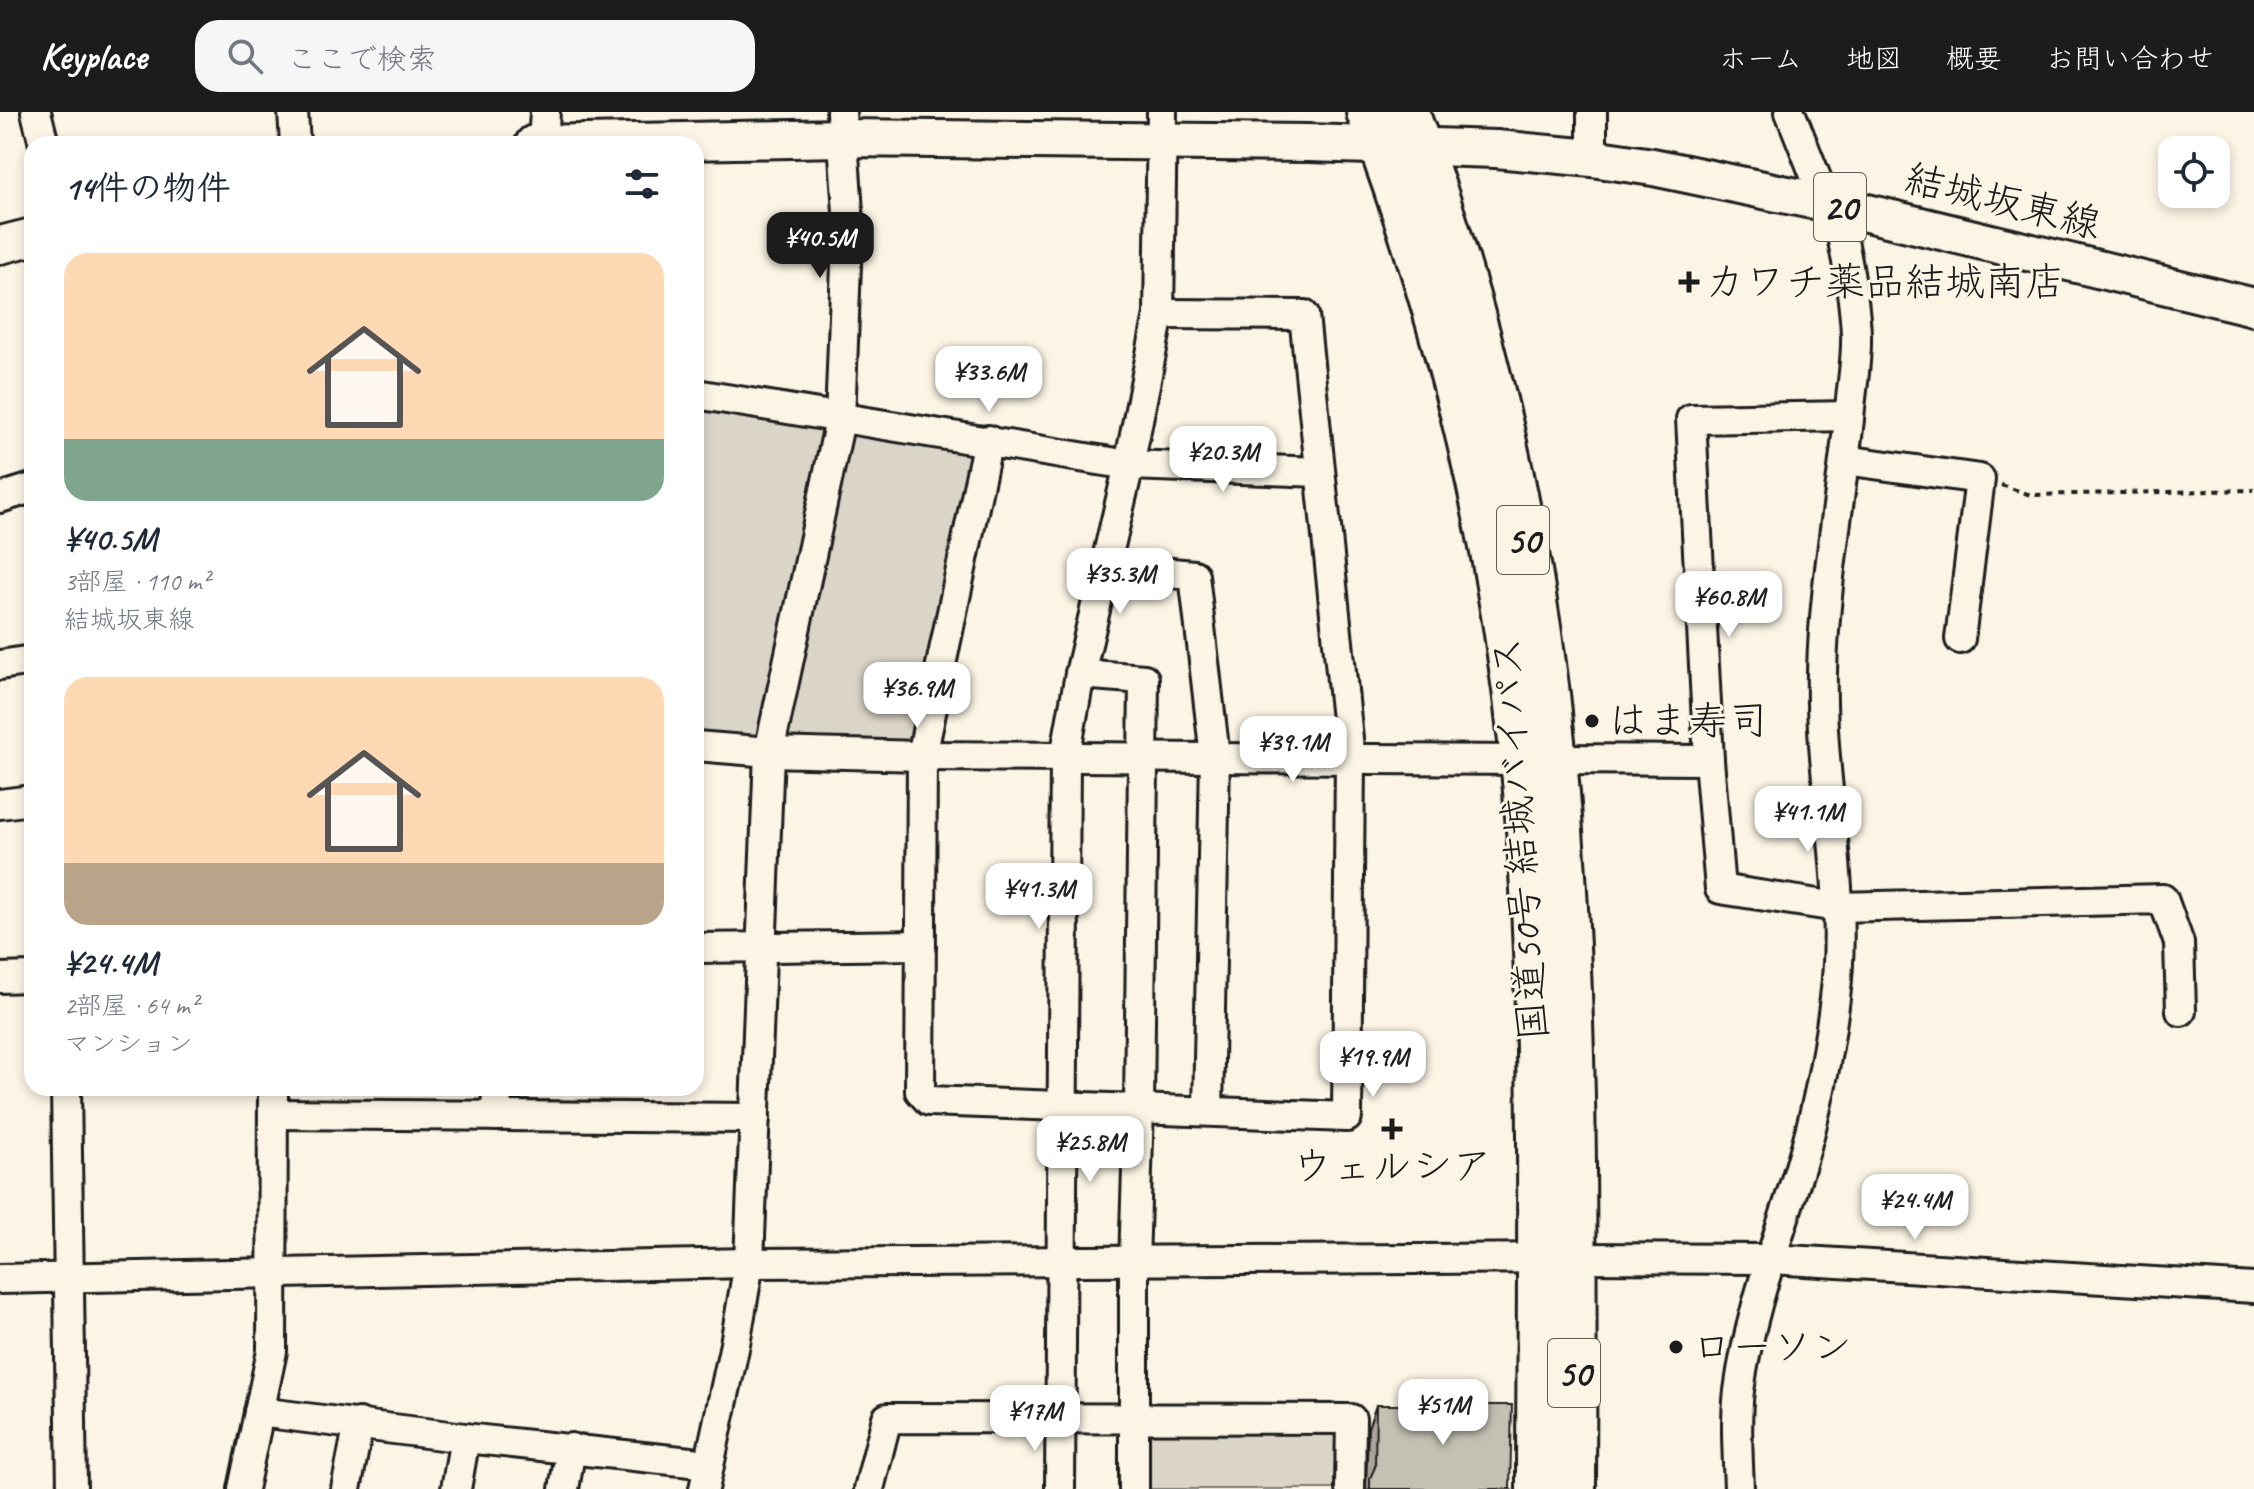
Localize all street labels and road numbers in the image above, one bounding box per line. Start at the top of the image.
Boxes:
street label: 結城坂東線 [1900,153,2106,249]
road number: 20 [1814,173,1866,241]
road number: 50 [1497,506,1549,574]
street label: 国道50号 結城バイパス [1481,635,1559,1043]
road number: 50 [1548,1339,1600,1407]

